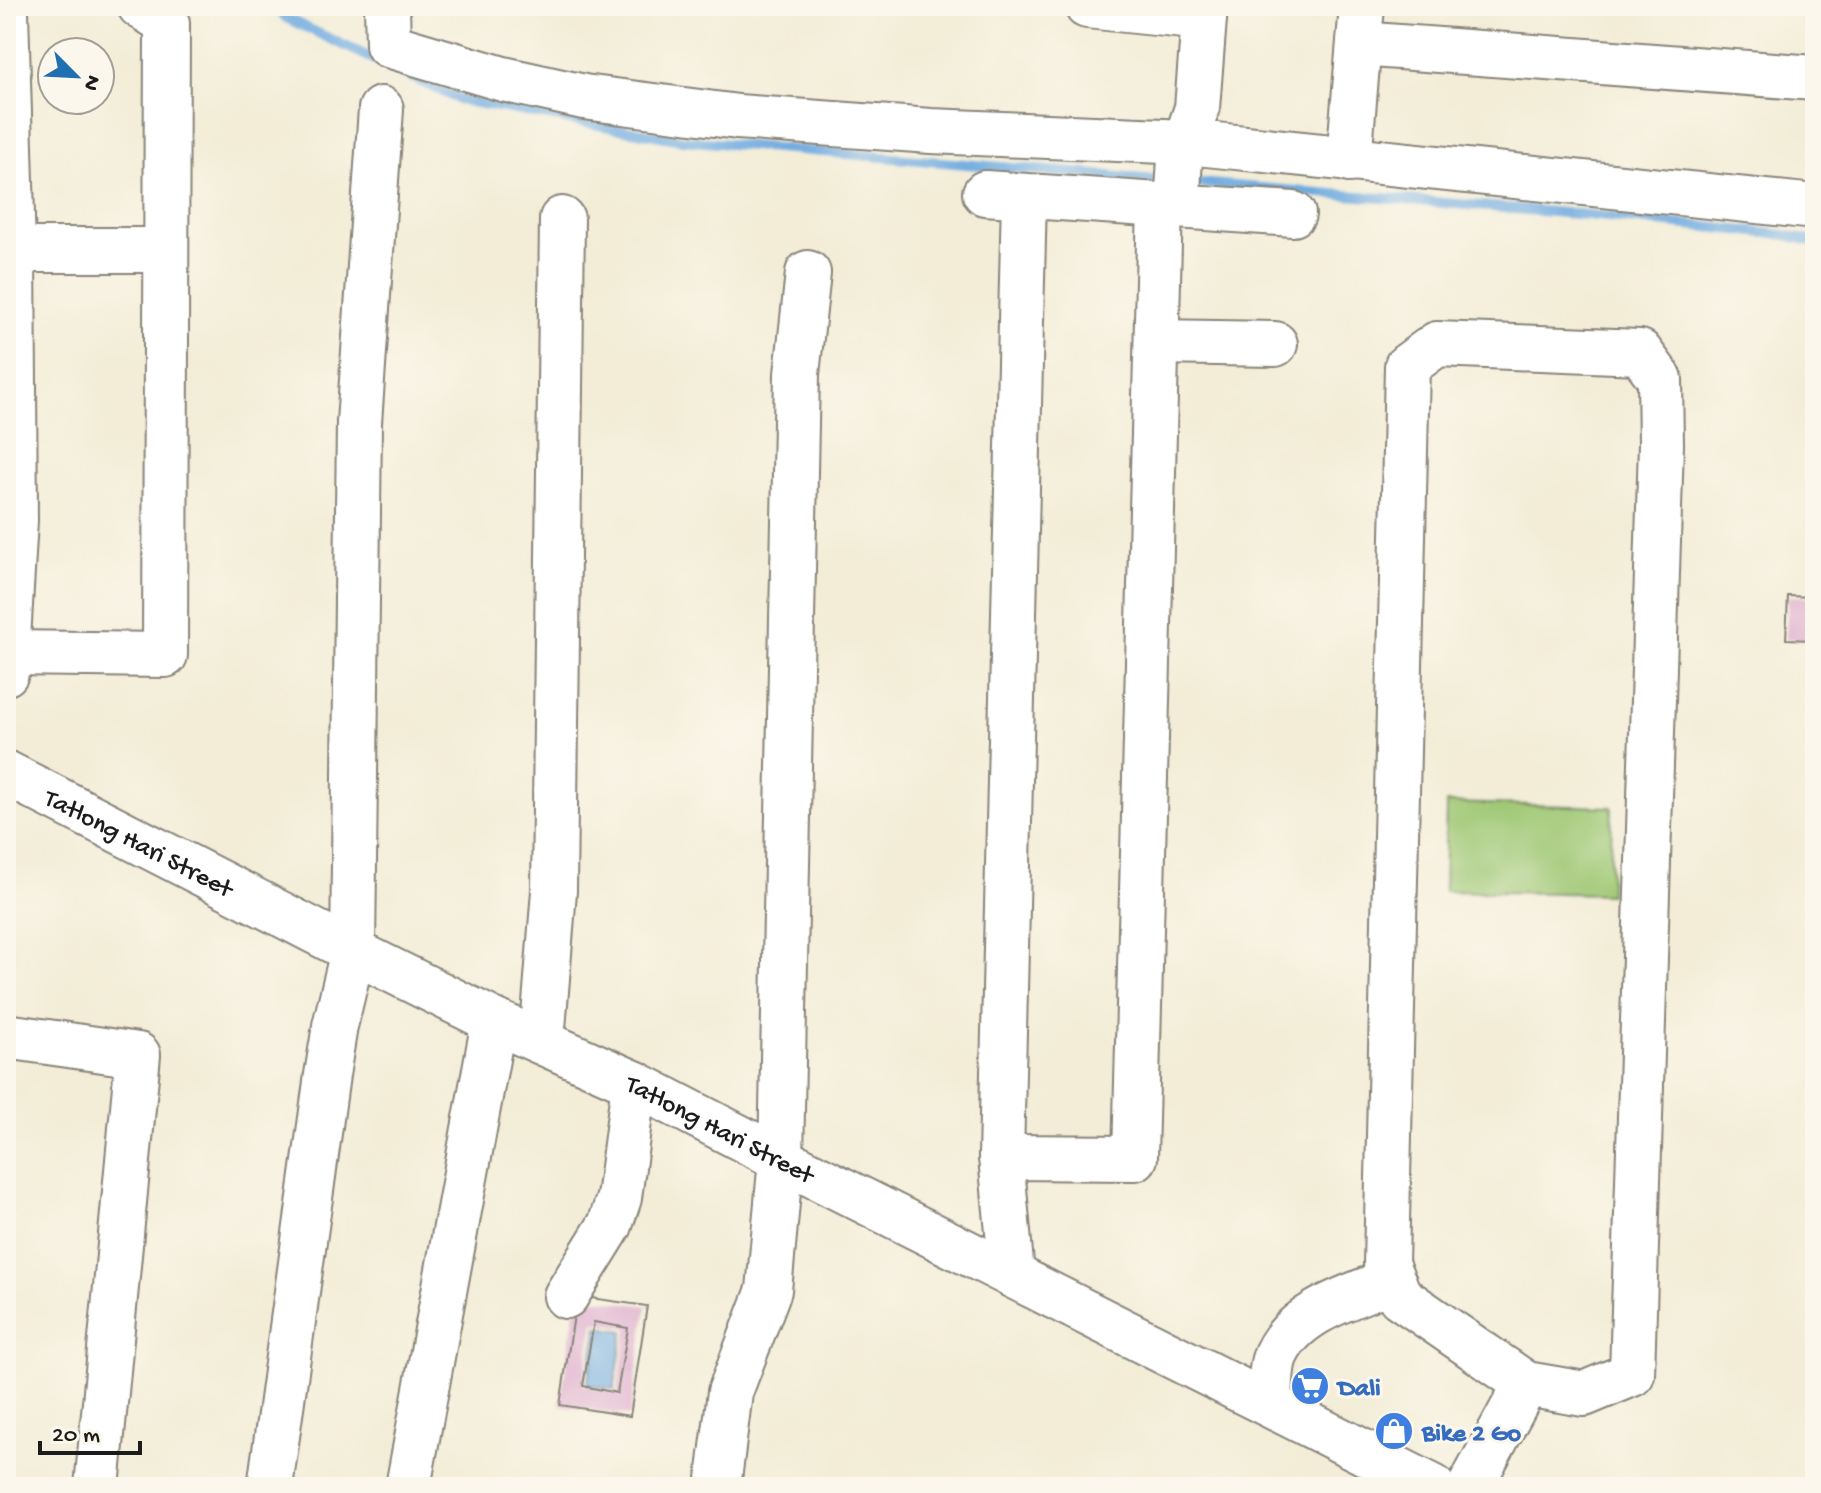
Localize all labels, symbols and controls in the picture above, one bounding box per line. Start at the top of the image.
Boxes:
north arrow [36,36,116,116]
text: N [76,71,105,94]
street label: Tatlong Hari Street [36,783,239,908]
street label: Tatlong Hari Street [618,1070,820,1194]
supermarket icon: Dali [1289,1365,1331,1407]
place label: Dali [1336,1375,1381,1406]
scale bar [40,1405,140,1455]
shop icon: Bike 2 Go [1373,1410,1415,1452]
place label: Bike 2 Go [1421,1420,1521,1451]
text: 20 m [52,1422,100,1451]

